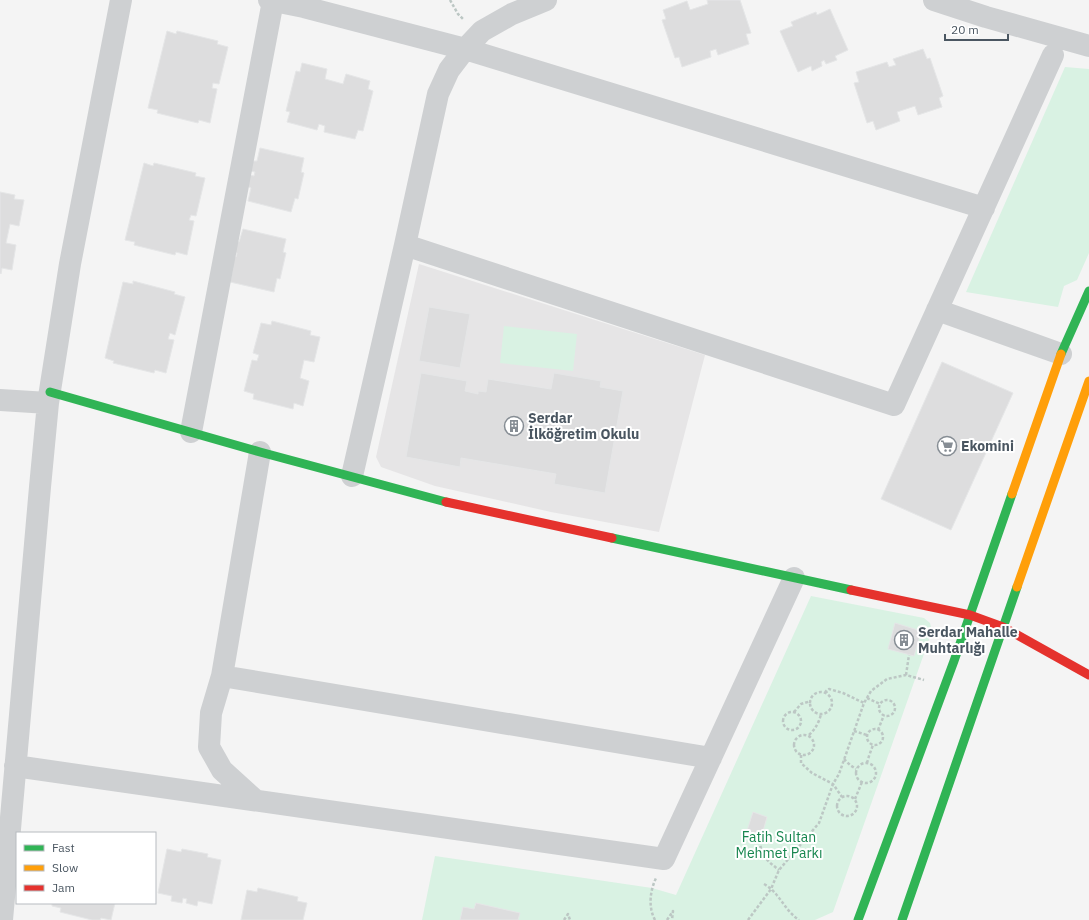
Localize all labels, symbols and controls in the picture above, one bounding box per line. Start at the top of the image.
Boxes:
scale bar [945,16,1008,42]
text: 20 m [951,22,979,37]
place label: Serdar İlköğretim Okulu [528,409,639,443]
building icon: Serdar İlköğretim Okulu [503,415,525,437]
supermarket icon: Ekomini [936,435,958,457]
place label: Ekomini [961,437,1014,455]
place label: Serdar Mahalle Muhtarlığı [918,623,1018,657]
building icon: Serdar Mahalle Muhtarlığı [893,629,915,651]
park label: Fatih Sultan Mehmet Parkı [736,828,822,862]
legend [16,832,156,904]
text: Fast [52,840,75,855]
text: Slow [52,860,78,875]
text: Jam [52,880,75,895]

